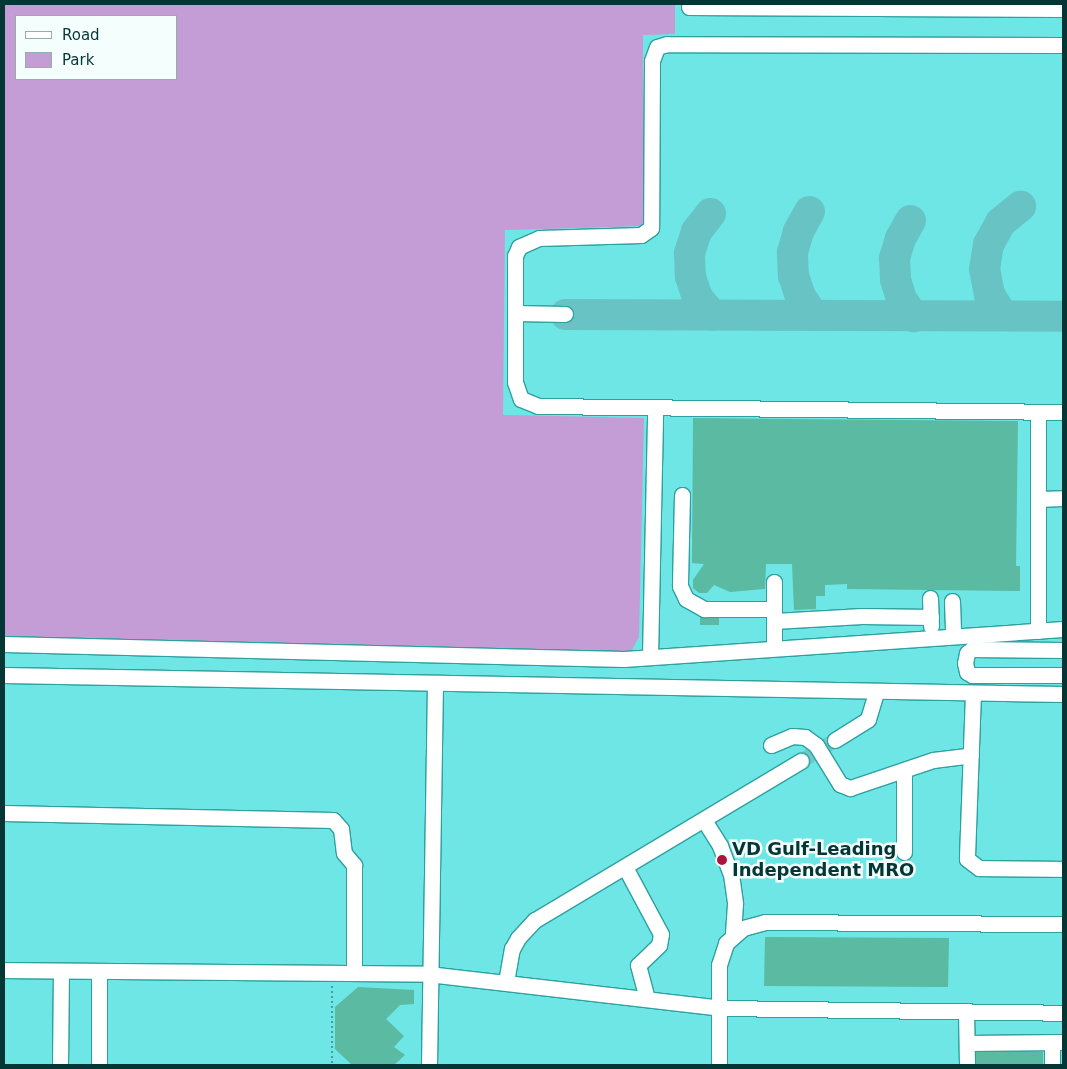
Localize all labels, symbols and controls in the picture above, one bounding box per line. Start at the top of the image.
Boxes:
legend [15,15,178,80]
text: Road [62,26,100,44]
text: Park [62,51,94,69]
place label: VD Gulf-Leading Independent MRO [732,839,914,882]
marker: VD Gulf-Leading Independent MRO [716,854,728,866]

